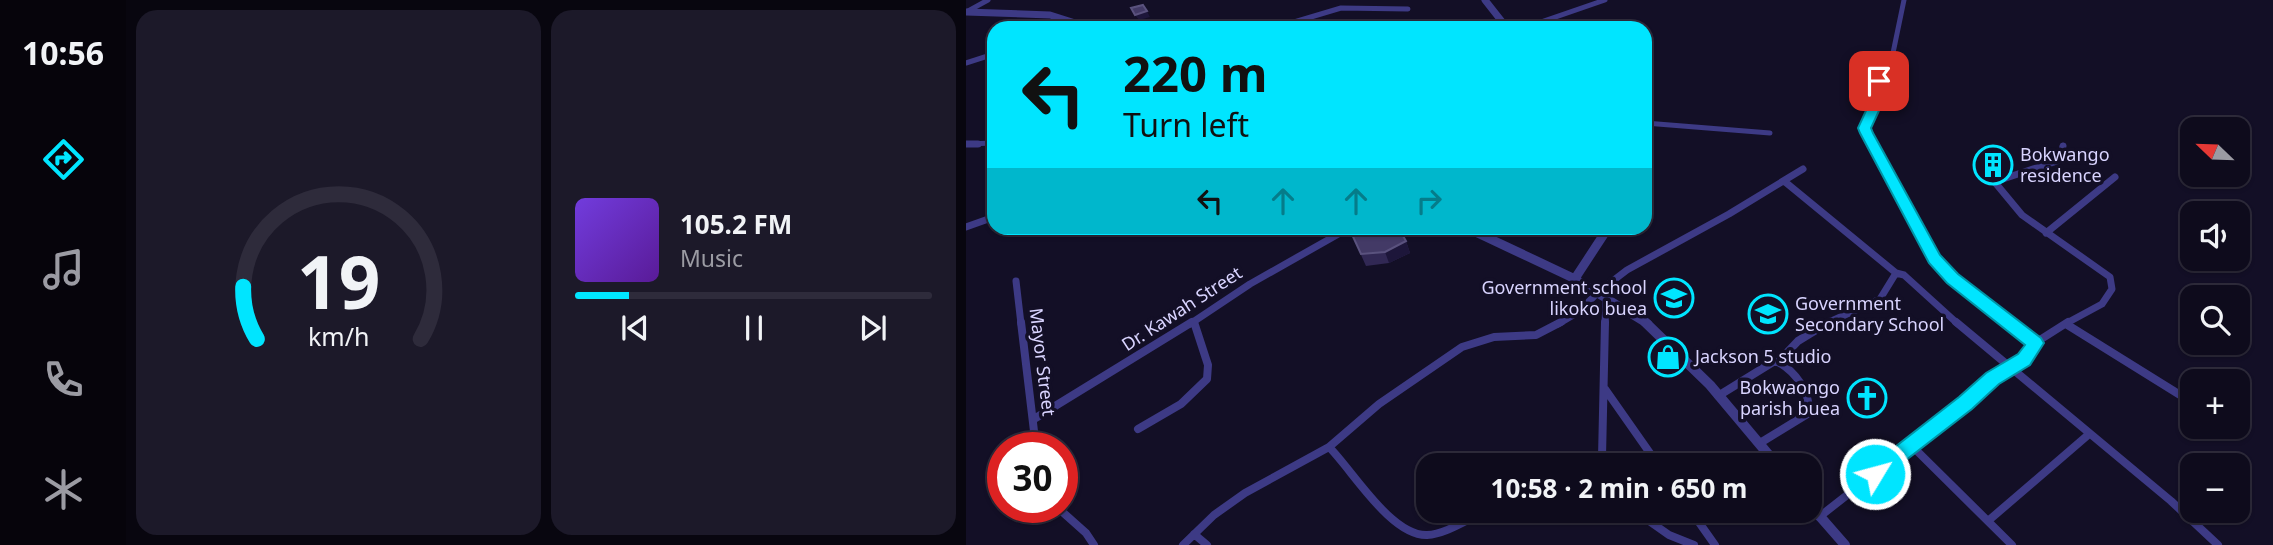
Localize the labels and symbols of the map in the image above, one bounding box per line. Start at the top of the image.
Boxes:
pin [1849,51,1909,111]
north arrow [2180,117,2250,187]
place label: Bokwango residence [2020,142,2110,187]
building icon: Bokwango residence [1972,144,2014,186]
street label: Dr. Kawah Street [1117,260,1247,356]
place label: Government school likoko buea [1481,275,1647,320]
school or university icon: Government school likoko buea [1653,277,1695,319]
place label: Government Secondary School [1795,291,1944,336]
school or university icon: Government Secondary School [1747,293,1789,335]
street label: Mayor Street [1024,306,1062,418]
shop icon: Jackson 5 studio [1647,336,1689,378]
place label: Jackson 5 studio [1693,344,1831,368]
place label: Bokwaongo parish buea [1740,375,1840,420]
church icon: Bokwaongo parish buea [1846,377,1888,419]
speed limit sign: 30 [987,432,1078,523]
position arrow [1838,437,1912,511]

